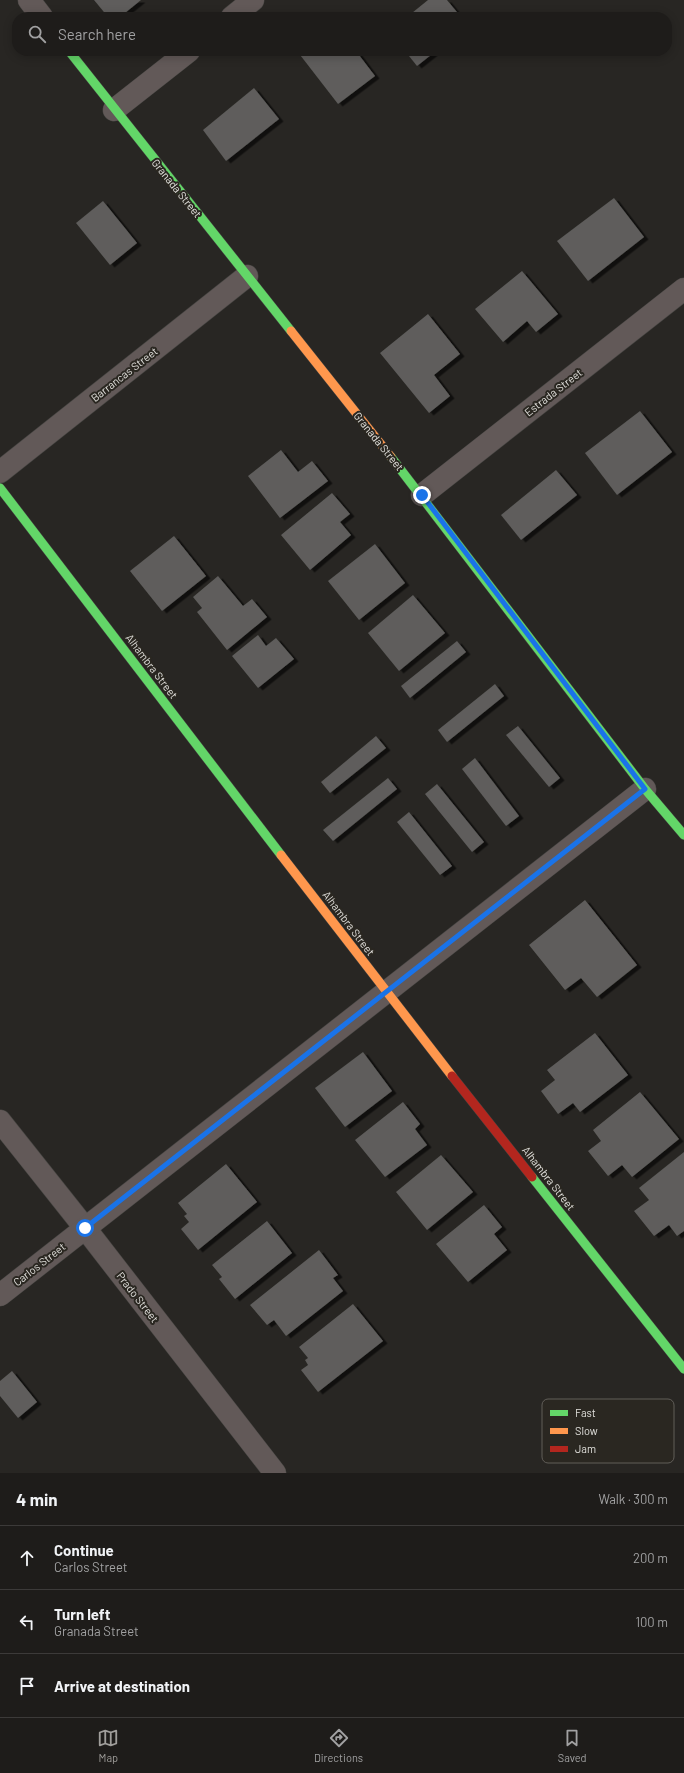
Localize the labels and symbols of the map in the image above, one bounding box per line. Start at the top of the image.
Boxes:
street label: Granada Street [149,156,205,220]
street label: Barrancas Street [88,344,160,404]
street label: Estrada Street [522,366,584,418]
street label: Granada Street [351,409,407,473]
route end [413,486,431,504]
street label: Alhambra Street [123,631,181,701]
street label: Alhambra Street [320,888,378,958]
street label: Alhambra Street [520,1143,578,1213]
route start [76,1219,94,1237]
street label: Carlos Street [10,1240,68,1288]
street label: Prado Street [114,1269,162,1325]
legend [542,1399,674,1463]
text: Fast [575,1406,596,1419]
text: Slow [575,1424,598,1437]
text: Jam [575,1442,596,1455]

